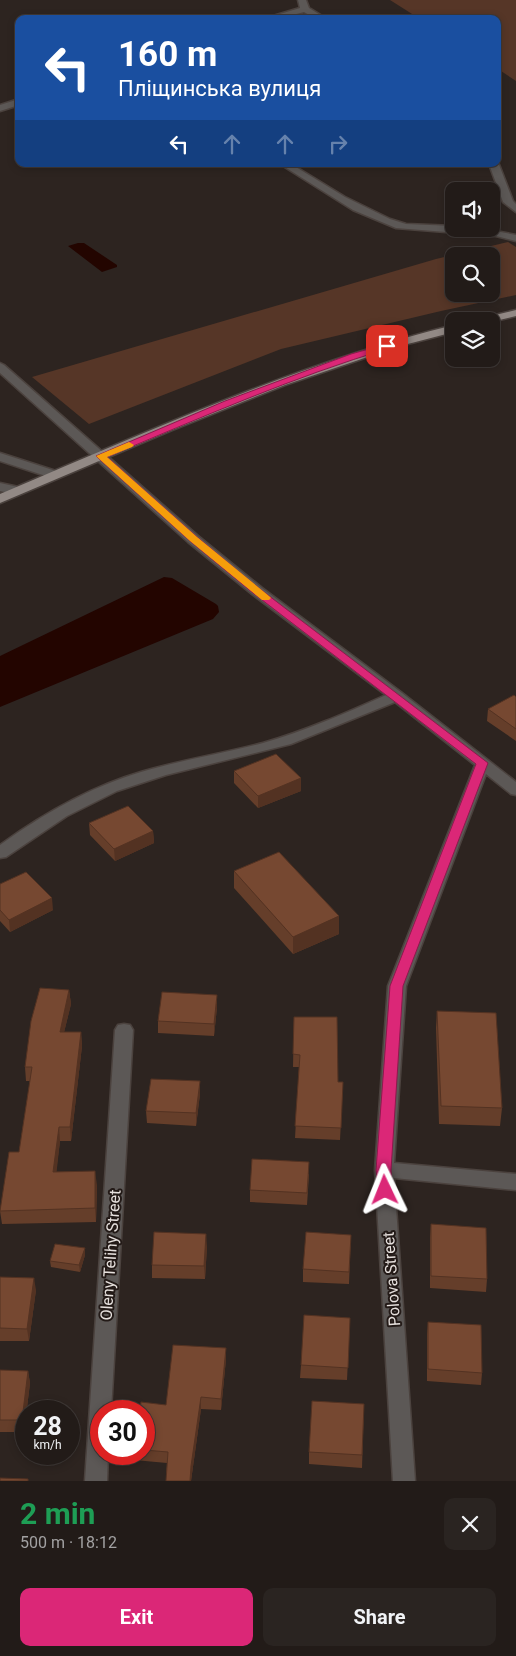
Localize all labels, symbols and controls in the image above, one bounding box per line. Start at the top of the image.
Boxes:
text: 160 m [118,34,217,75]
icon: left [35,35,100,100]
text: Пліщинська вулиця [118,76,321,101]
icon: left [165,130,193,158]
icon: ahead [218,130,246,158]
icon: ahead [271,130,299,158]
icon: right [324,130,352,158]
map controls [445,182,500,367]
button: sound [445,182,500,237]
button: search [445,247,500,302]
button: layers [445,312,500,367]
pin [366,325,408,367]
icon: arrive [373,332,401,360]
position arrow [358,1163,410,1215]
street label: Oleny Telihy Street [96,1189,125,1321]
street label: Polova Street [379,1231,404,1327]
speed limit sign: 30 [90,1400,155,1465]
text: 28 [33,1412,62,1441]
text: km/h [33,1438,62,1452]
text: 2 min [20,1496,95,1531]
button: close [444,1498,496,1550]
text: 500 m · 18:12 [20,1533,117,1552]
button: Exit [20,1588,253,1646]
button: Share [263,1588,496,1646]

